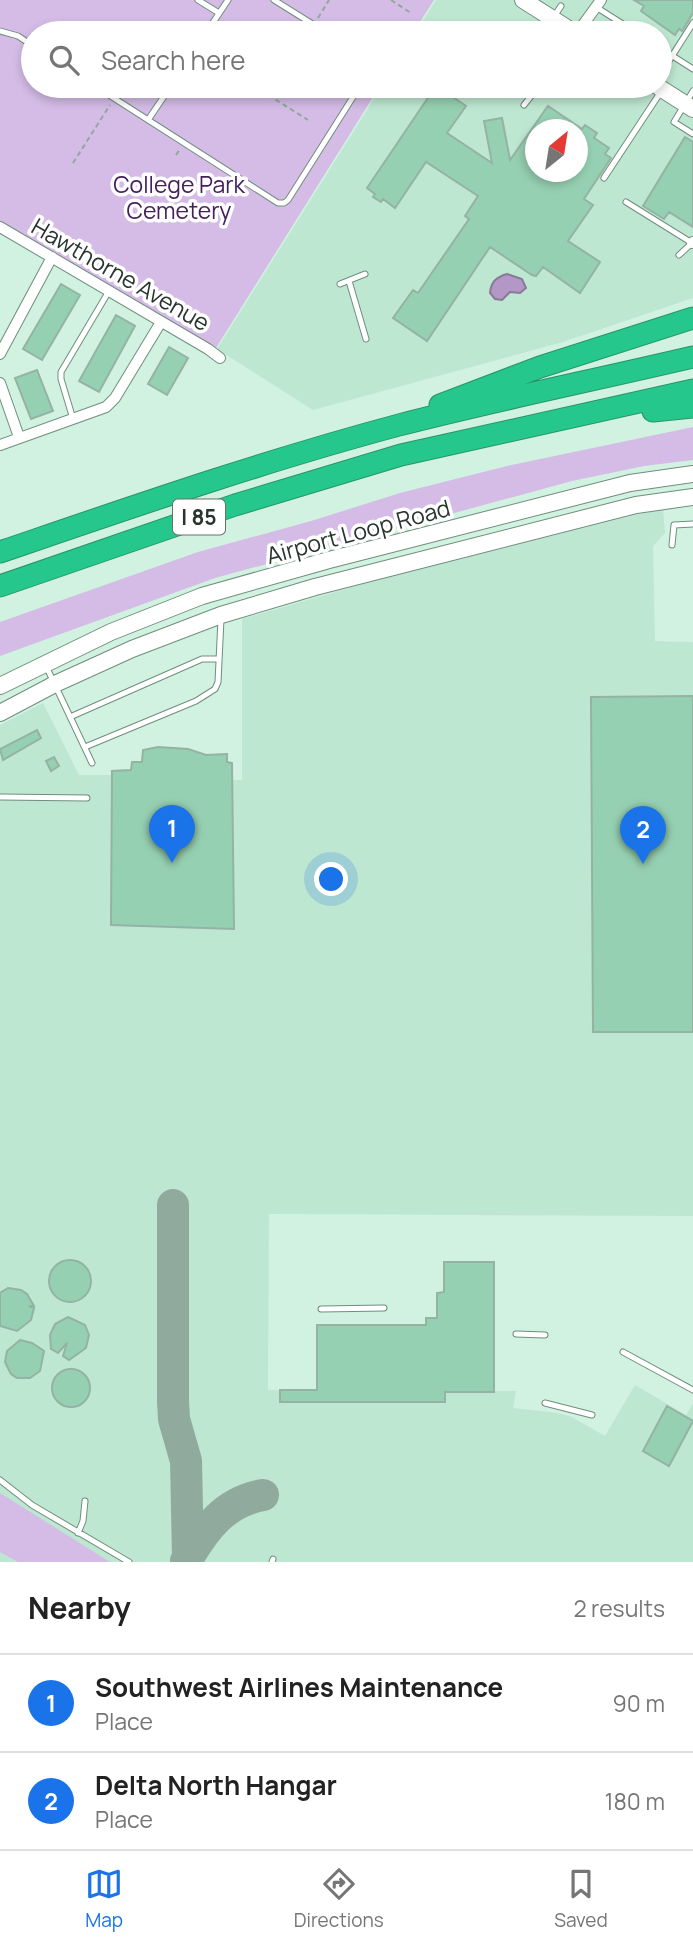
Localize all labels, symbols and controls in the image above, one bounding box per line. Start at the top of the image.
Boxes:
search box [21,21,672,98]
icon: search [45,41,83,79]
text: Search here [101,42,246,78]
north arrow [525,119,588,182]
park label: College Park Cemetery [113,168,245,226]
street label: Hawthorne Avenue [26,210,216,338]
street label: Airport Loop Road [262,491,454,571]
road number: I 85 [173,500,225,534]
pin: 1 [149,805,195,863]
pin: 2 [620,806,666,864]
your location [314,862,348,896]
text: Nearby [28,1587,131,1628]
text: 2 results [573,1592,665,1624]
text: Southwest Airlines Maintenance [95,1669,503,1705]
text: 1 [46,1687,56,1719]
text: 90 m [613,1687,665,1719]
text: Place [95,1705,153,1737]
text: Delta North Hangar [95,1767,337,1803]
text: 2 [44,1785,58,1817]
text: 180 m [605,1785,665,1817]
text: Place [95,1803,153,1835]
tab: Map [85,1865,123,1933]
tab: Directions [294,1865,384,1933]
tab: Saved [554,1865,608,1933]

